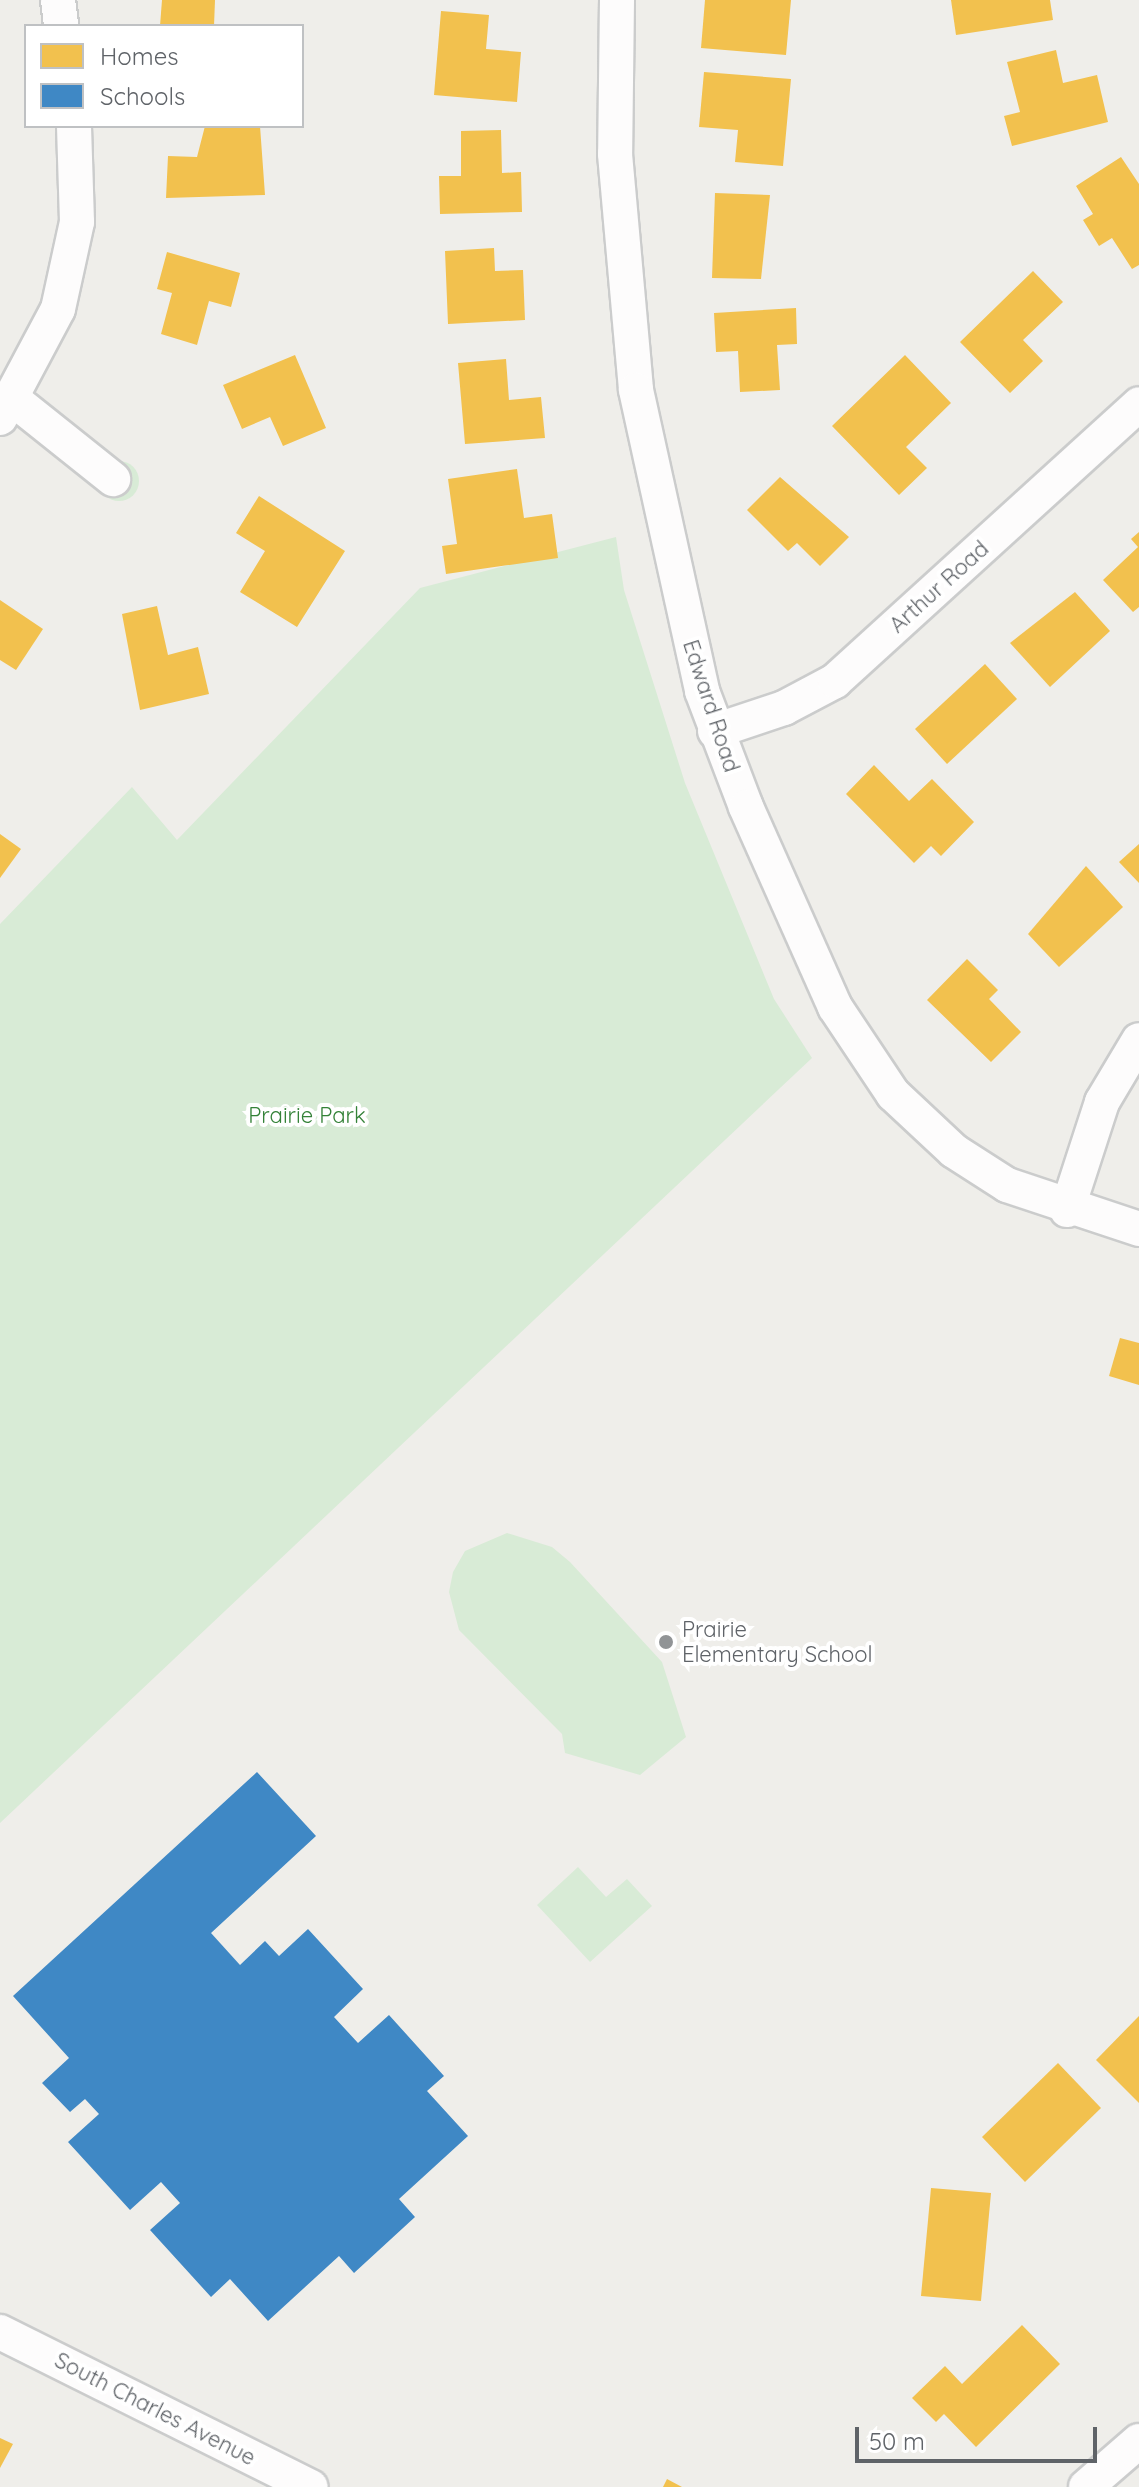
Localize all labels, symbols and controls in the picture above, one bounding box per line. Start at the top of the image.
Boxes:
legend [24,24,304,128]
text: Homes [100,41,178,71]
text: Schools [100,81,185,111]
street label: Arthur Road [884,536,994,638]
street label: Edward Road [677,636,745,776]
park label: Prairie Park [248,1103,366,1129]
place label: Prairie Elementary School [682,1616,873,1668]
marker: Prairie Elementary School [657,1633,675,1651]
street label: South Charles Avenue [50,2347,260,2471]
scale bar [859,2411,1101,2461]
text: 50 m [869,2426,925,2456]

